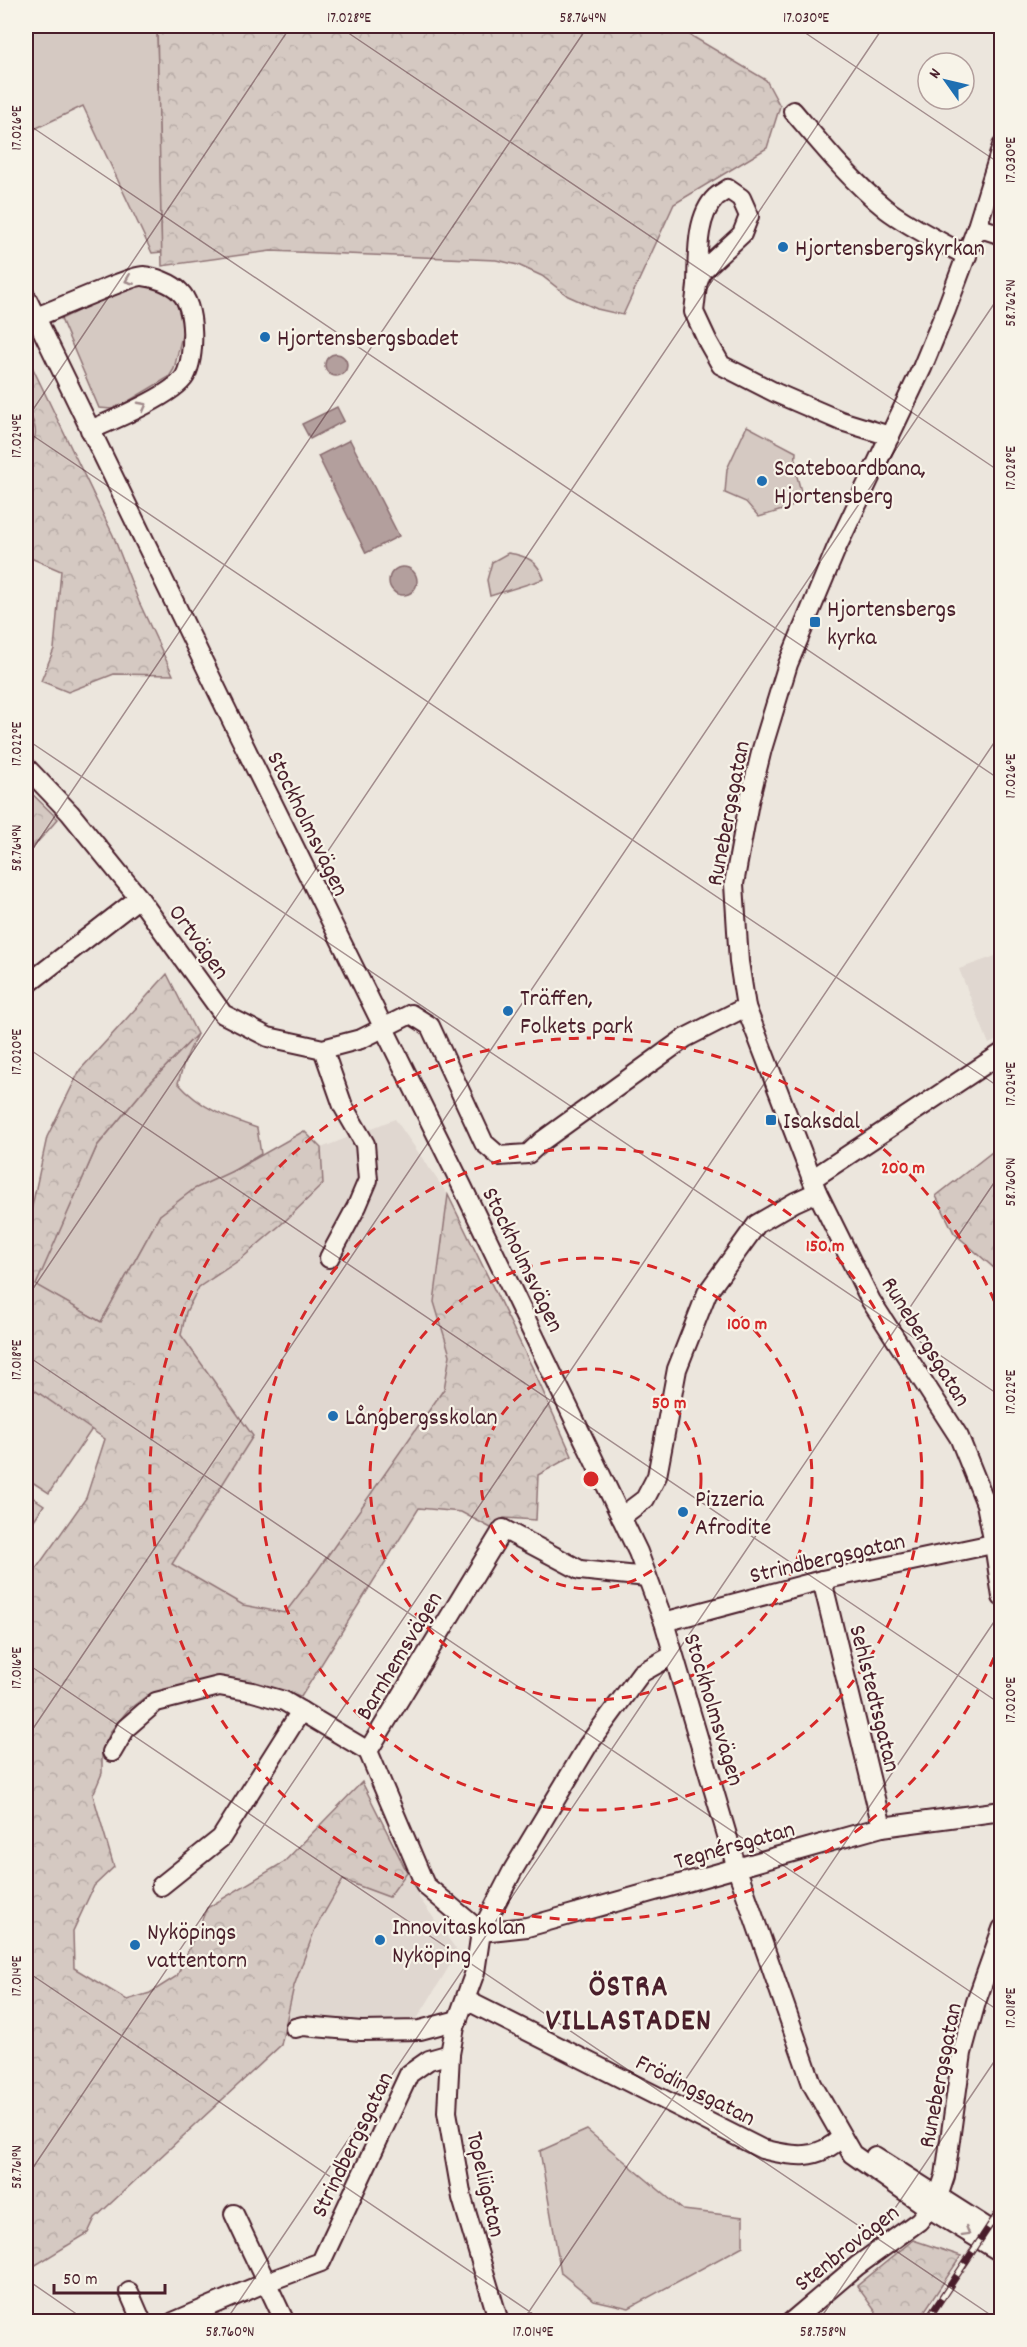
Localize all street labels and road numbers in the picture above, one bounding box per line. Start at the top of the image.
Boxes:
street label: Runebergsgatan [699,738,761,889]
street label: Stockholmsvägen [256,746,356,903]
street label: Ortvägen [159,898,237,987]
street label: Stockholmsvägen [471,1182,571,1339]
street label: Runebergsgatan [871,1271,978,1414]
street label: Strindbergsgatan [747,1526,909,1594]
street label: Barnhemsvägen [349,1586,452,1727]
street label: Sehlstedtsgatan [838,1622,908,1776]
street label: Stockholmsvägen [673,1629,751,1790]
street label: Tegnérsgatan [670,1813,799,1880]
street label: Runebergsgatan [911,2000,973,2151]
street label: Frödingsgatan [629,2047,761,2136]
street label: Strindbergsgatan [304,2067,404,2224]
street label: Topeliigatan [455,2129,513,2241]
street label: Stenbrovägen [788,2197,908,2301]

